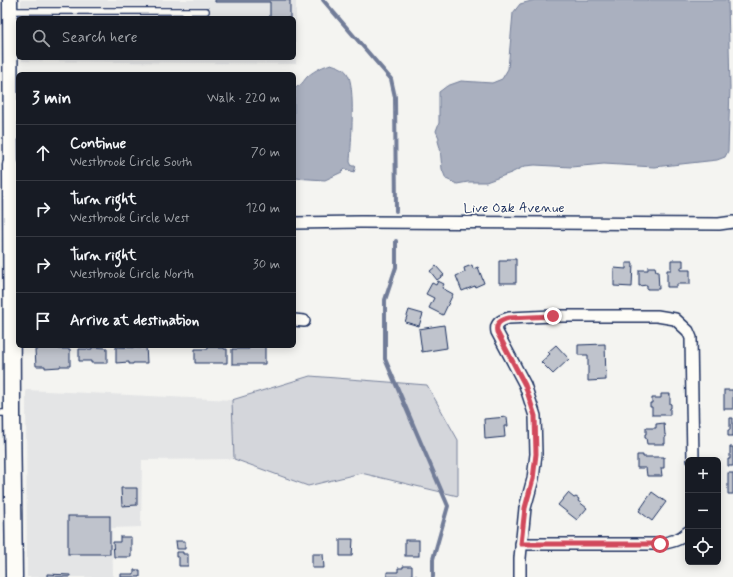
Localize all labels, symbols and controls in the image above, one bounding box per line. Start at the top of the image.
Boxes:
search box [16,16,296,60]
icon: search [30,27,52,49]
text: Search here [62,28,138,48]
text: 3 min [32,87,71,109]
text: Walk · 220 m [207,90,280,107]
text: Continue [70,134,126,154]
icon: ahead [32,142,54,164]
text: 70 m [251,144,280,161]
text: Westbrook Circle South [70,154,192,171]
text: Turn right [70,190,137,210]
icon: right [32,198,54,220]
street label: Live Oak Avenue [463,199,565,217]
text: 120 m [246,200,280,217]
text: Westbrook Circle West [70,210,190,227]
text: Turn right [70,246,137,266]
icon: right [32,254,54,276]
text: 30 m [253,256,280,273]
text: Westbrook Circle North [70,266,194,283]
route end [544,307,562,325]
icon: arrive [32,310,54,332]
text: Arrive at destination [70,311,199,331]
map controls [685,457,721,565]
button: + [685,457,721,493]
button: − [685,493,721,529]
button: locate [685,529,721,565]
route start [651,535,669,553]

